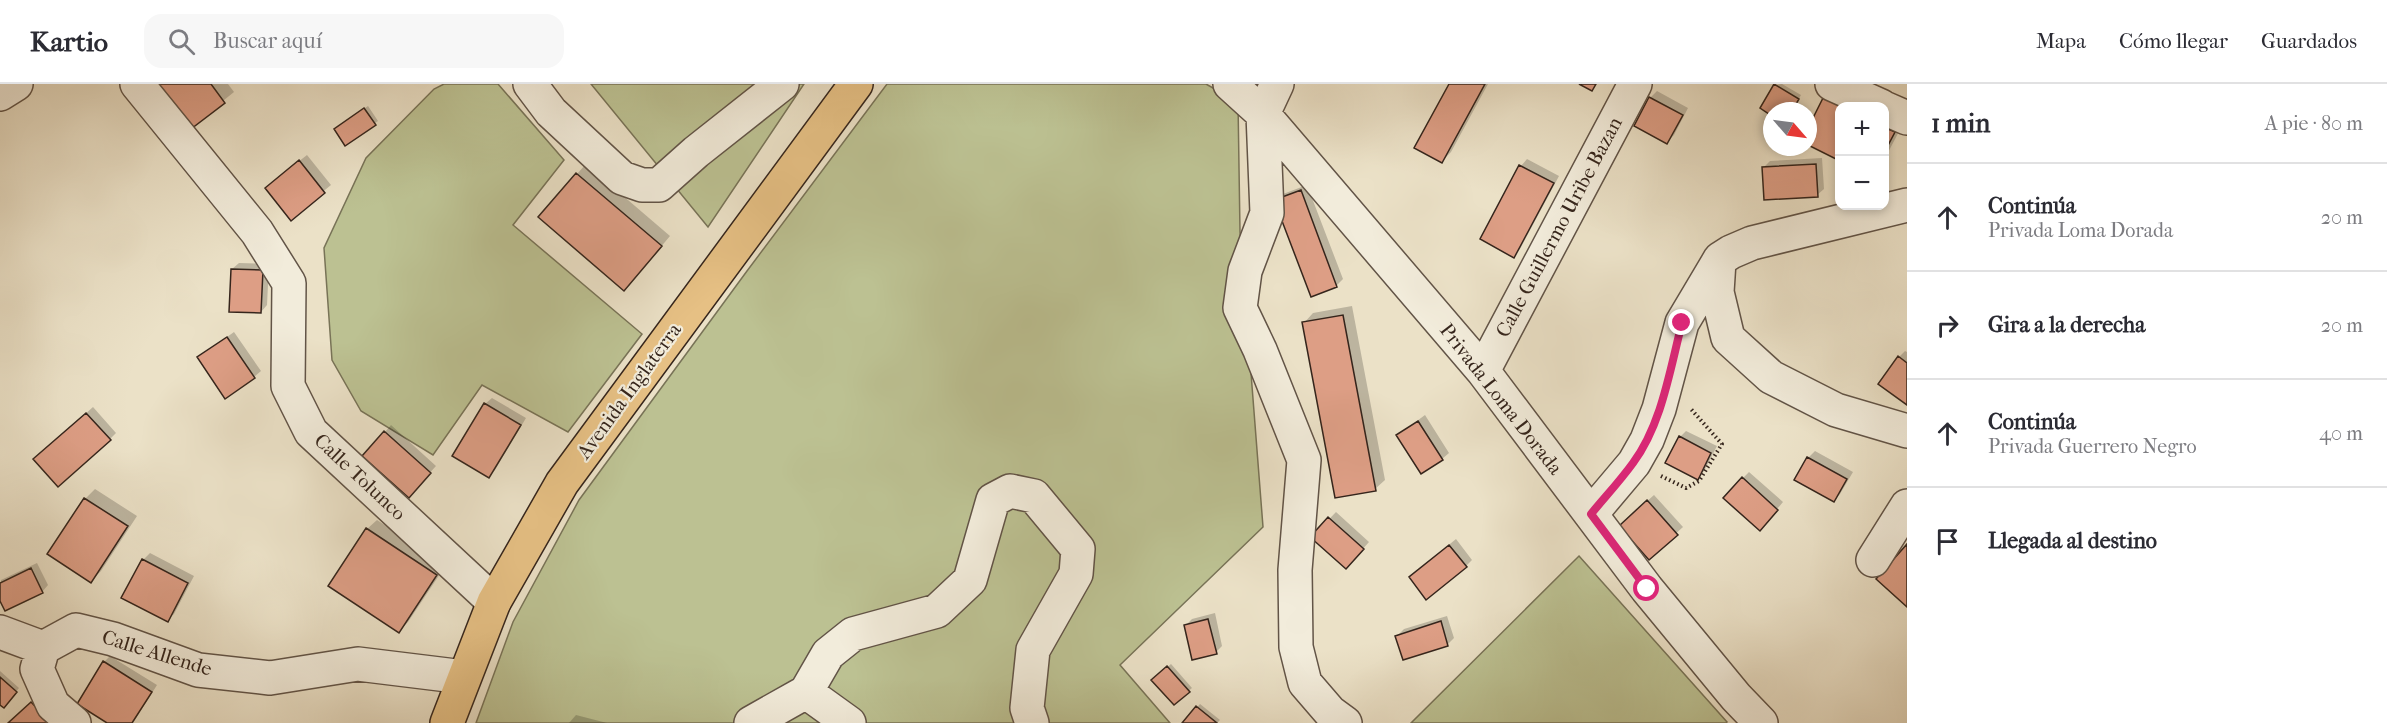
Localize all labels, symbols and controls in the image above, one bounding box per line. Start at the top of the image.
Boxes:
search box [144,14,564,68]
text: Kartio [30,25,108,58]
icon: search [165,25,198,58]
text: Buscar aquí [213,28,322,54]
text: Mapa [2036,29,2086,53]
text: Cómo llegar [2119,29,2228,53]
text: Guardados [2261,29,2357,53]
north arrow [1763,102,1817,156]
map controls [1835,102,1889,210]
button: + [1835,102,1889,156]
text: 1 min [1931,108,1990,139]
text: A pie · 80 m [2265,112,2363,135]
street label: Calle Guillermo Uribe Bazan [1491,113,1627,341]
button: − [1835,156,1889,210]
text: Continúa [1988,193,2076,219]
icon: ahead [1931,201,1964,234]
text: 20 m [2321,206,2363,229]
text: Privada Loma Dorada [1988,219,2173,242]
route end [1668,309,1694,335]
icon: right [1931,309,1964,342]
text: Gira a la derecha [1988,312,2145,338]
text: 20 m [2321,314,2363,337]
street label: Avenida Inglaterra [571,318,686,464]
street label: Privada Loma Dorada [1435,319,1568,480]
text: Continúa [1988,409,2076,435]
icon: ahead [1931,417,1964,450]
text: 40 m [2319,422,2363,445]
street label: Calle Tolunco [310,429,410,525]
text: Privada Guerrero Negro [1988,435,2197,458]
icon: arrive [1931,525,1964,558]
text: Llegada al destino [1988,528,2157,554]
route start [1633,575,1659,601]
street label: Calle Allende [99,625,215,681]

